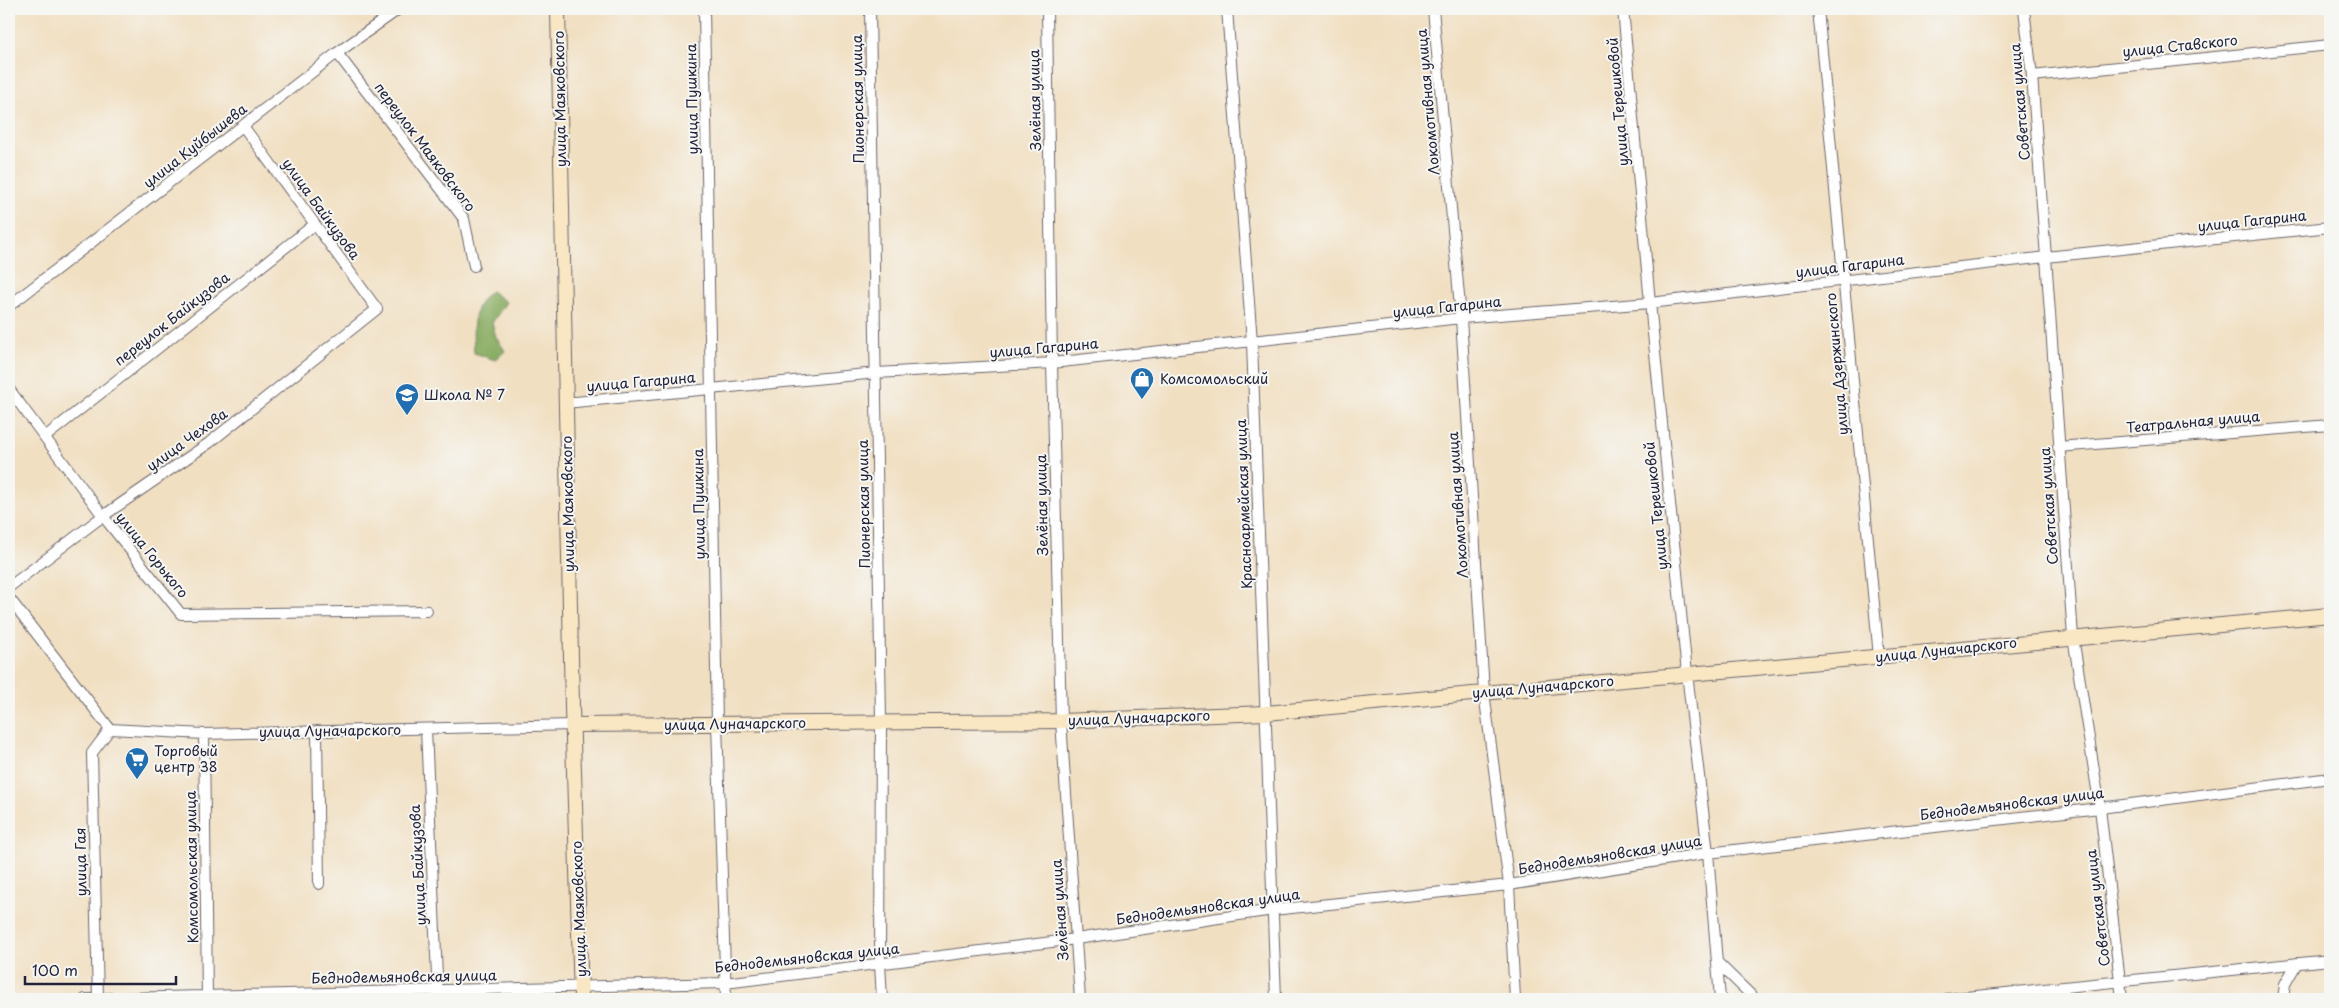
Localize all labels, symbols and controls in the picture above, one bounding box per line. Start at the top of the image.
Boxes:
street label: Локомотивная улица [1411,28,1444,176]
street label: улица Ставского [2121,29,2239,62]
street label: улица Маяковского [548,31,571,167]
street label: Пионерская улица [846,34,869,164]
street label: улица Терешковой [1601,37,1634,167]
street label: Советская улица [2004,42,2035,161]
street label: улица Пушкина [680,43,703,155]
street label: Зелёная улица [1023,49,1046,151]
street label: переулок Маяковского [370,78,481,216]
street label: улица Куйбышева [138,98,251,193]
street label: улица Байкузова [277,154,366,264]
street label: улица Гагарина [2196,204,2308,237]
street label: улица Гагарина [1794,248,1906,283]
street label: переулок Байкузова [109,267,234,370]
street label: улица Гагарина [1391,290,1503,323]
street label: улица Дзержинского [1820,292,1853,436]
street label: улица Гагарина [989,332,1099,363]
street label: улица Гагарина [586,366,696,397]
shop icon: Комсомольский [1129,366,1155,400]
place label: Комсомольский [1160,368,1268,389]
school or university icon: Школа № 7 [394,382,420,416]
place label: Школа № 7 [424,384,505,405]
street label: улица Чехова [142,403,232,476]
street label: Театральная улица [2125,405,2261,438]
street label: Красноармейская улица [1230,419,1257,589]
street label: Локомотивная улица [1442,431,1473,579]
street label: улица Маяковского [556,436,579,572]
street label: Пионерская улица [852,439,875,569]
street label: улица Терешковой [1638,441,1673,571]
street label: Советская улица [2034,447,2063,565]
street label: улица Пушкина [687,448,710,560]
street label: Зелёная улица [1030,454,1053,556]
street label: улица Горького [111,507,194,602]
street label: улица Луначарского [1874,632,2018,667]
street label: улица Луначарского [1471,670,1615,703]
street label: улица Луначарского [1067,705,1211,730]
street label: улица Луначарского [664,712,806,735]
street label: улица Луначарского [259,719,401,742]
place label: Торговый центр 38 [154,740,218,777]
supermarket icon: Торговый центр 38 [124,746,150,780]
street label: Беднодемьяновская улица [1919,782,2105,825]
street label: Комсомольская улица [180,790,203,943]
street label: улица Байкузова [404,804,431,926]
street label: улица Гая [69,827,92,897]
street label: Беднодемьяновская улица [1517,830,1703,879]
street label: улица Маяковского [566,840,591,978]
street label: Советская улица [2080,848,2115,968]
street label: Зелёная улица [1045,858,1074,961]
street label: Беднодемьяновская улица [1115,883,1301,930]
street label: Беднодемьяновская улица [714,937,900,978]
scale bar [25,953,176,985]
text: 100 m [32,958,78,981]
street label: Беднодемьяновская улица [311,964,497,989]

